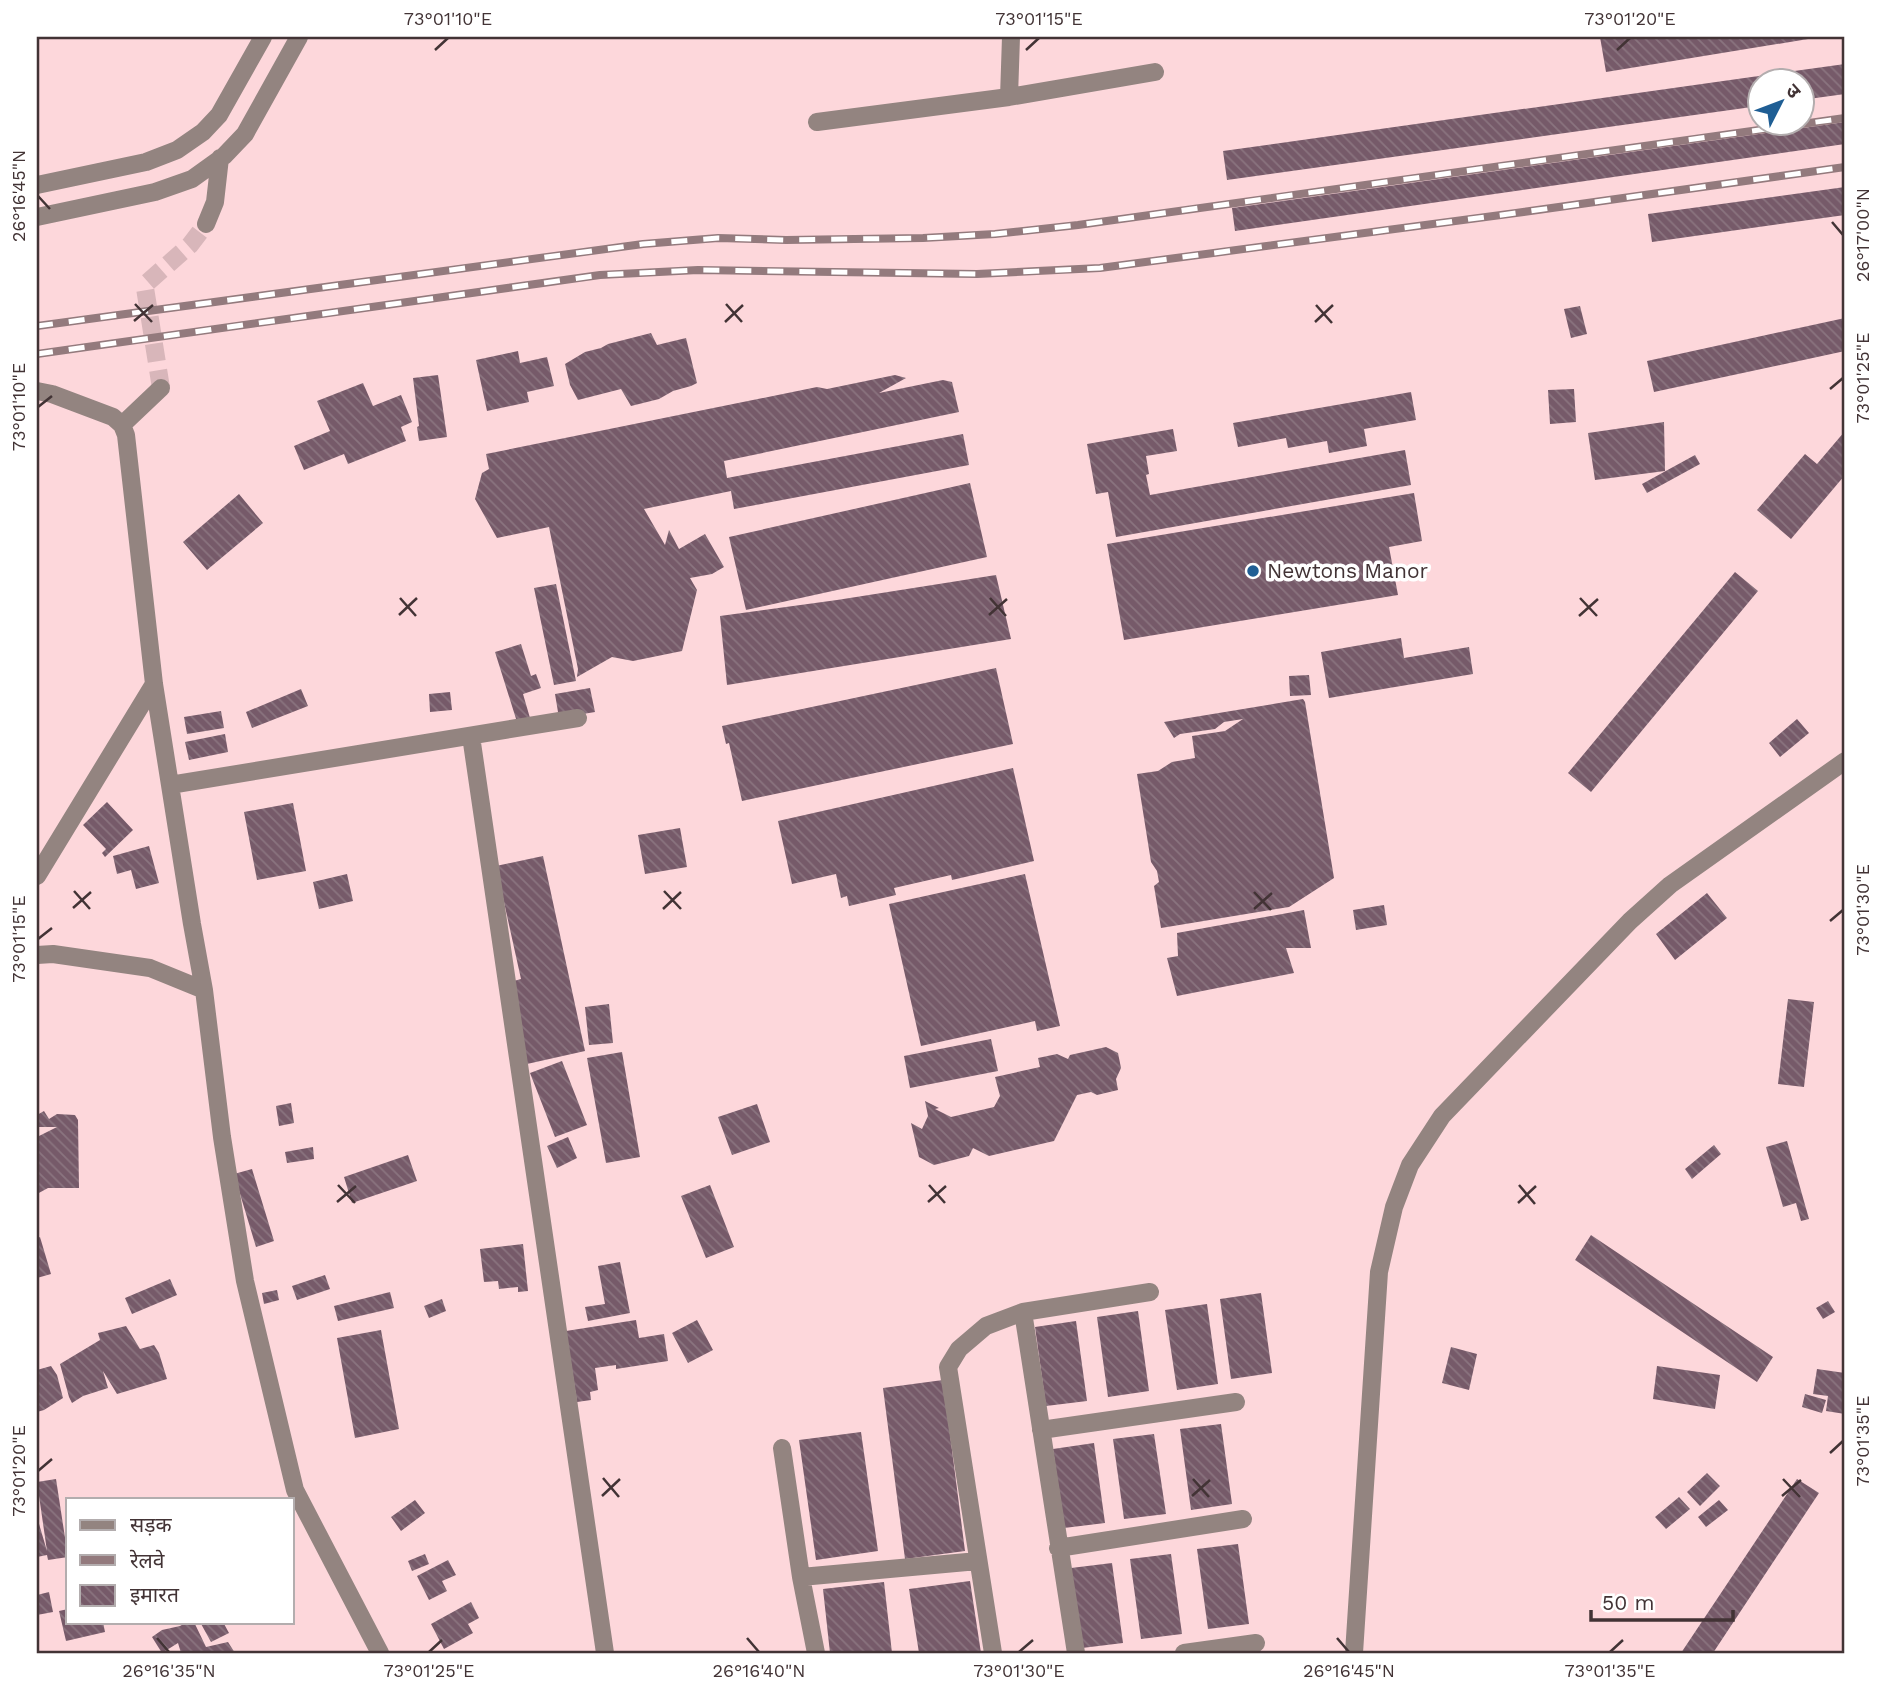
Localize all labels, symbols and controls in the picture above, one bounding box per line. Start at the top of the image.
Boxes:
text: 73°01'10"E [404,8,492,29]
text: 73°01'15"E [995,8,1083,29]
text: 73°01'20"E [1584,8,1676,29]
north arrow [1745,66,1815,136]
text: उ [1781,79,1806,103]
text: 26°16'45"N [8,150,29,242]
text: 26°17'00"N [1852,188,1873,282]
text: 73°01'25"E [1852,332,1873,424]
text: 73°01'10"E [8,363,29,451]
place label: Newtons Manor [1267,558,1429,583]
marker: Newtons Manor [1245,563,1261,579]
text: 73°01'30"E [1852,864,1873,956]
text: 73°01'15"E [8,895,29,983]
text: 73°01'35"E [1852,1395,1873,1487]
text: 73°01'20"E [8,1425,29,1517]
legend [66,1498,294,1624]
text: सड़क [130,1512,172,1537]
text: रेलवे [129,1548,165,1573]
scale bar [1591,1578,1733,1622]
text: इमारत [130,1582,180,1607]
text: 50 m [1602,1590,1654,1615]
text: 26°16'35"N [122,1660,216,1681]
text: 73°01'25"E [383,1660,475,1681]
text: 26°16'40"N [713,1660,805,1681]
text: 73°01'30"E [973,1660,1065,1681]
text: 26°16'45"N [1303,1660,1395,1681]
text: 73°01'35"E [1564,1660,1656,1681]

